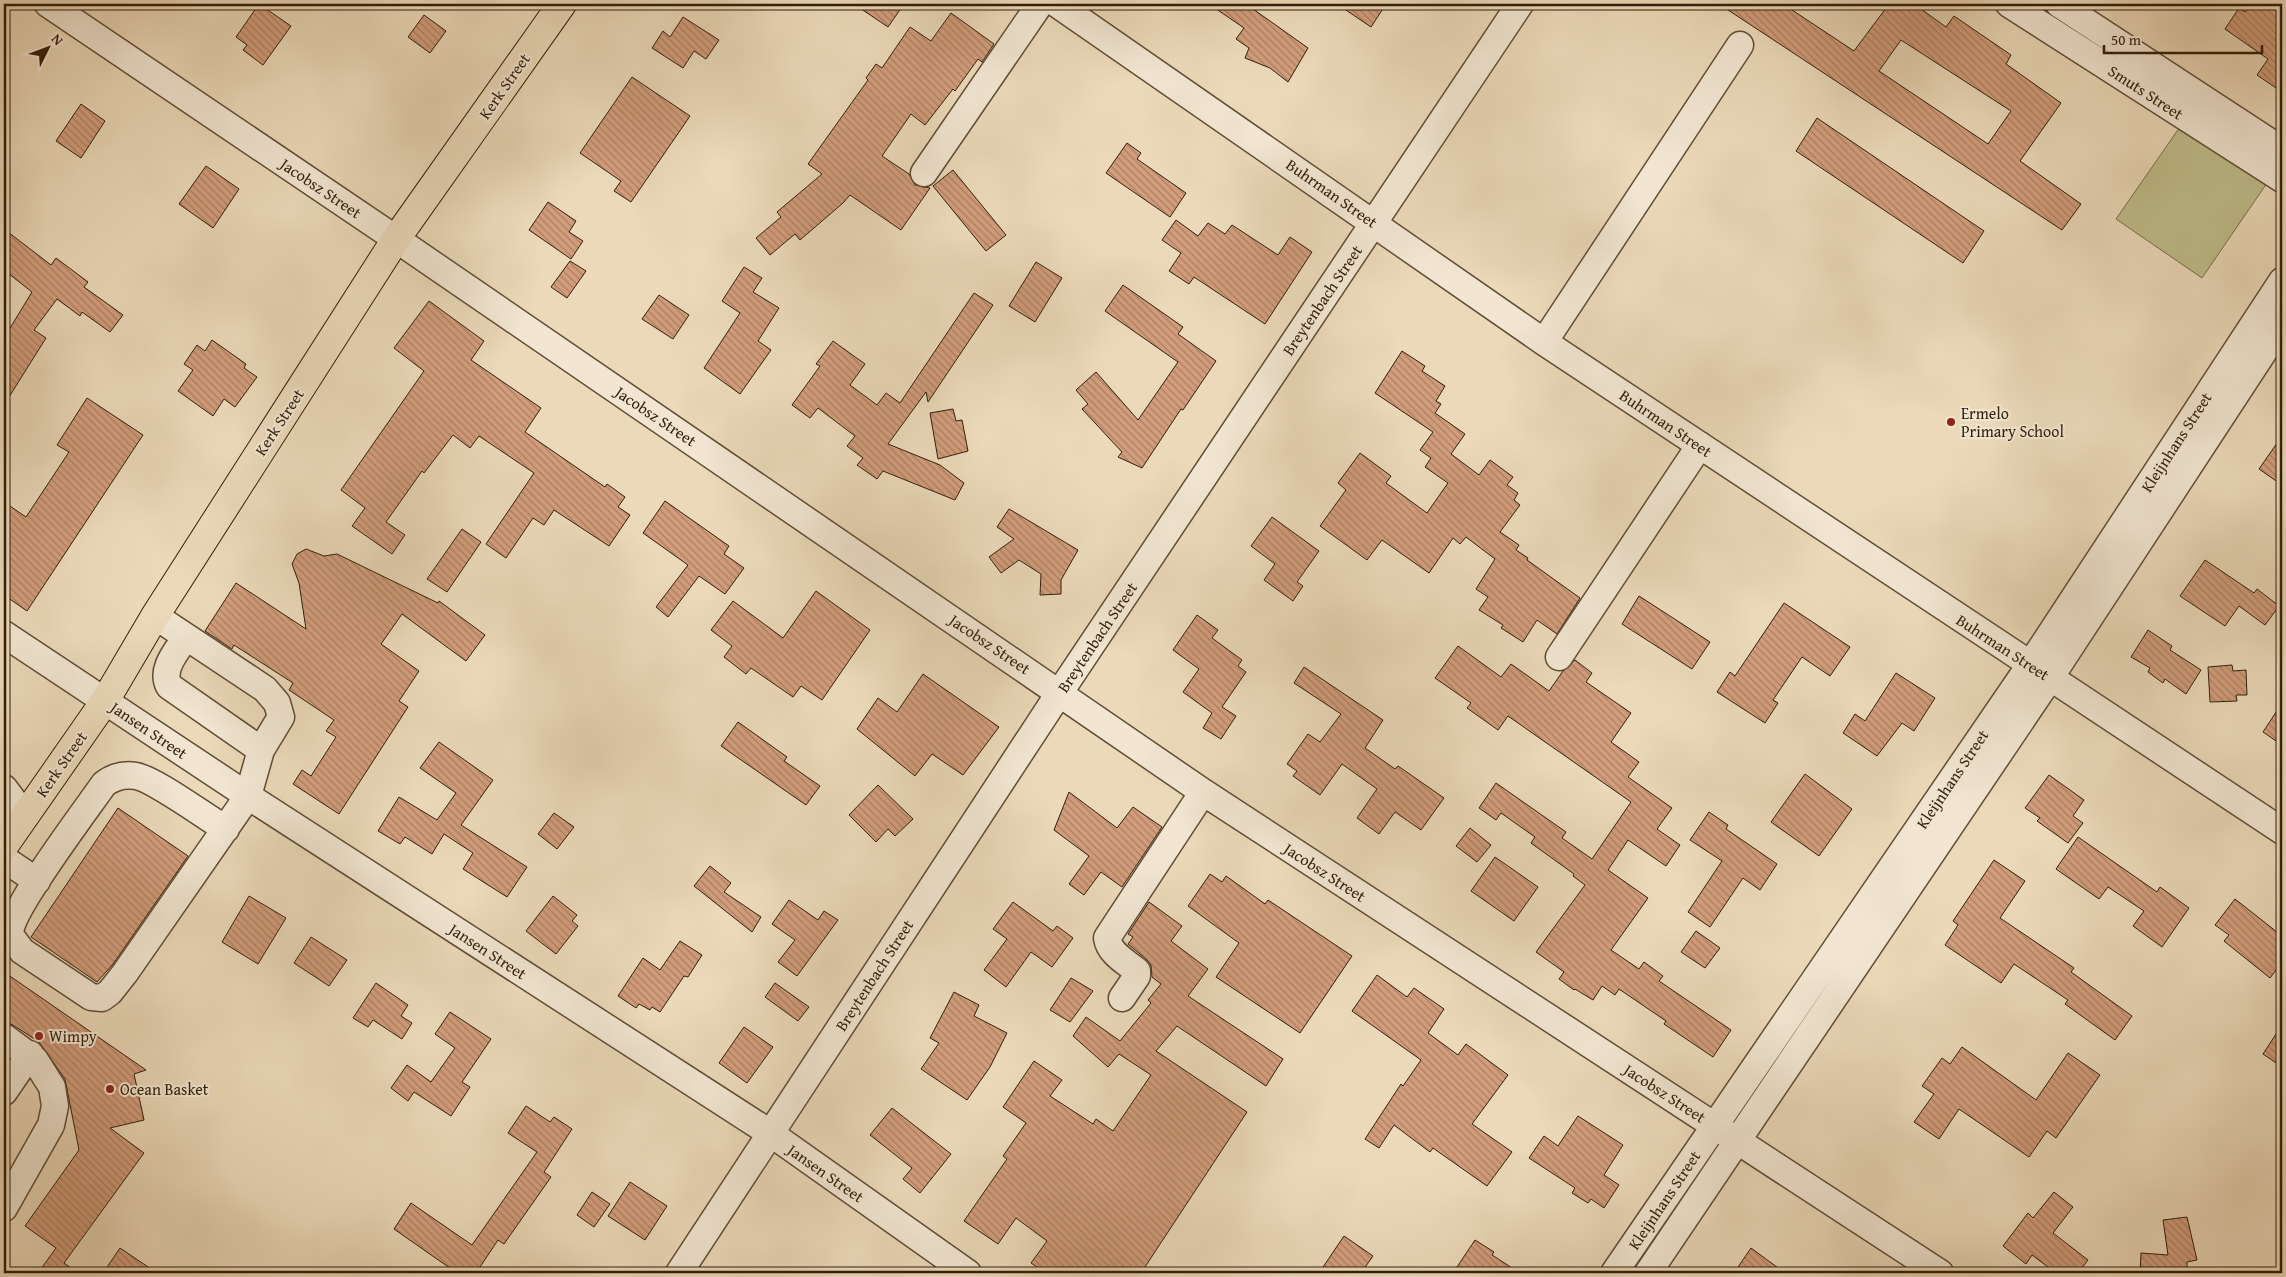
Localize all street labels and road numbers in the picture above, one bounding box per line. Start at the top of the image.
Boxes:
street label: Kerk Street [472,48,536,124]
street label: Smuts Street [2104,59,2189,126]
street label: Jacobsz Street [274,151,367,224]
street label: Buhrman Street [1281,153,1383,234]
street label: Breytenbach Street [1276,240,1368,360]
street label: Jacobsz Street [609,379,702,452]
street label: Kerk Street [248,383,310,460]
street label: Buhrman Street [1615,383,1717,463]
street label: Kleijnhans Street [2135,387,2218,497]
street label: Breytenbach Street [1051,577,1143,697]
street label: Jacobsz Street [943,607,1036,680]
street label: Buhrman Street [1952,608,2055,686]
street label: Jansen Street [104,694,193,765]
street label: Kleijnhans Street [1910,724,1994,833]
street label: Kerk Street [29,726,93,802]
street label: Jacobsz Street [1278,835,1371,908]
street label: Breytenbach Street [829,914,919,1036]
street label: Jansen Street [443,916,532,985]
street label: Jacobsz Street [1618,1056,1711,1129]
street label: Jansen Street [781,1137,869,1208]
street label: Kleijnhans Street [1622,1145,1706,1254]

